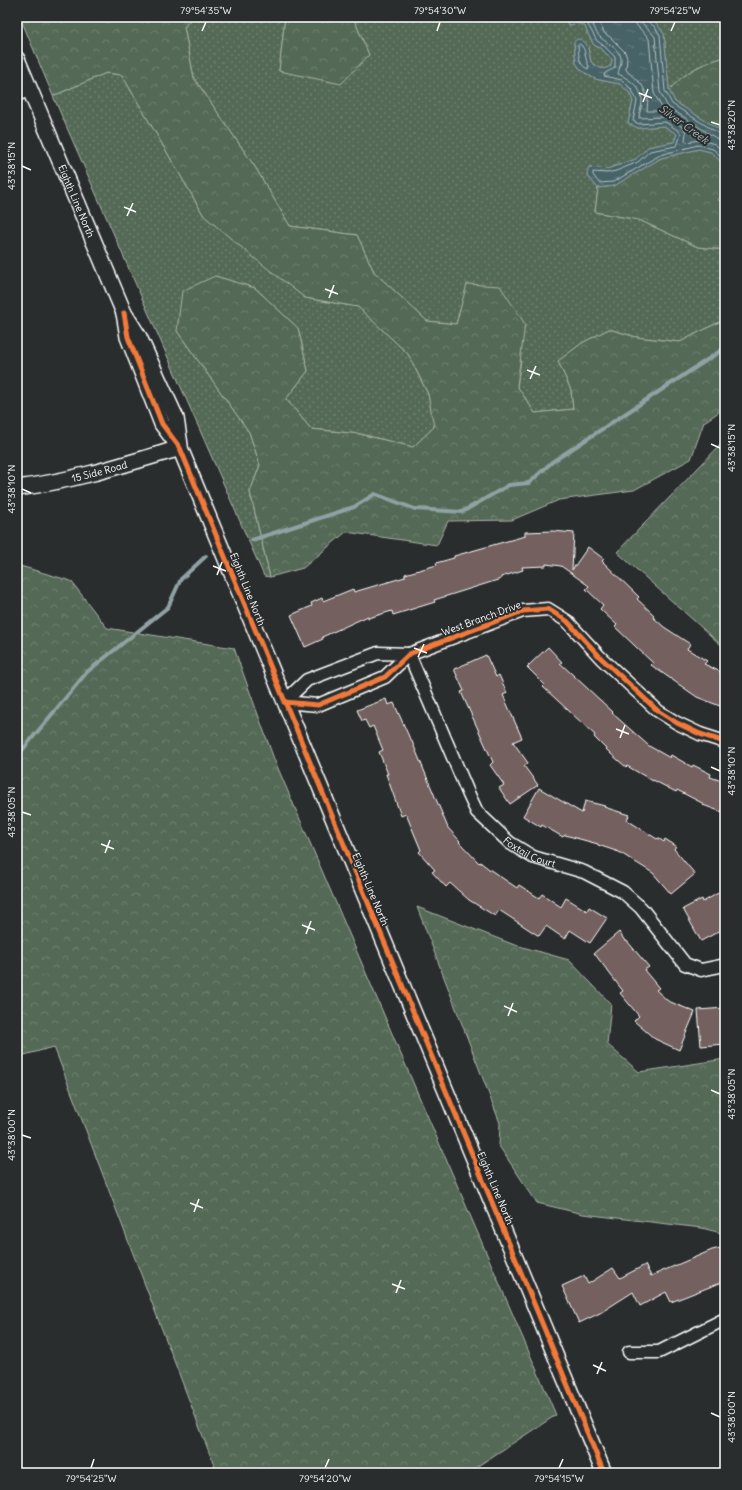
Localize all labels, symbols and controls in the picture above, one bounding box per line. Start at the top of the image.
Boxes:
text: 79°54'35"W [180,4,232,17]
text: 79°54'30"W [414,4,466,17]
text: 79°54'25"W [649,4,701,17]
text: 43°38'20"N [725,100,738,150]
water label: Silver Creek [656,101,713,148]
text: 43°38'15"N [5,142,18,190]
street label: Eighth Line North [55,163,98,240]
text: 43°38'15"N [725,424,738,472]
street label: 15 Side Road [70,458,129,485]
text: 43°38'10"N [5,464,18,514]
street label: Eighth Line North [227,551,268,628]
street label: West Branch Drive [440,598,523,639]
text: 43°38'10"N [725,746,738,796]
text: 43°38'05"N [5,787,18,837]
street label: Foxtail Court [500,834,558,870]
street label: Eighth Line North [349,851,392,928]
text: 43°38'05"N [725,1069,738,1119]
text: 43°38'00"N [5,1109,18,1161]
street label: Eighth Line North [474,1150,517,1227]
text: 43°38'00"N [725,1391,738,1443]
text: 79°54'25"W [65,1472,117,1485]
text: 79°54'20"W [299,1472,351,1485]
text: 79°54'15"W [534,1472,584,1485]

